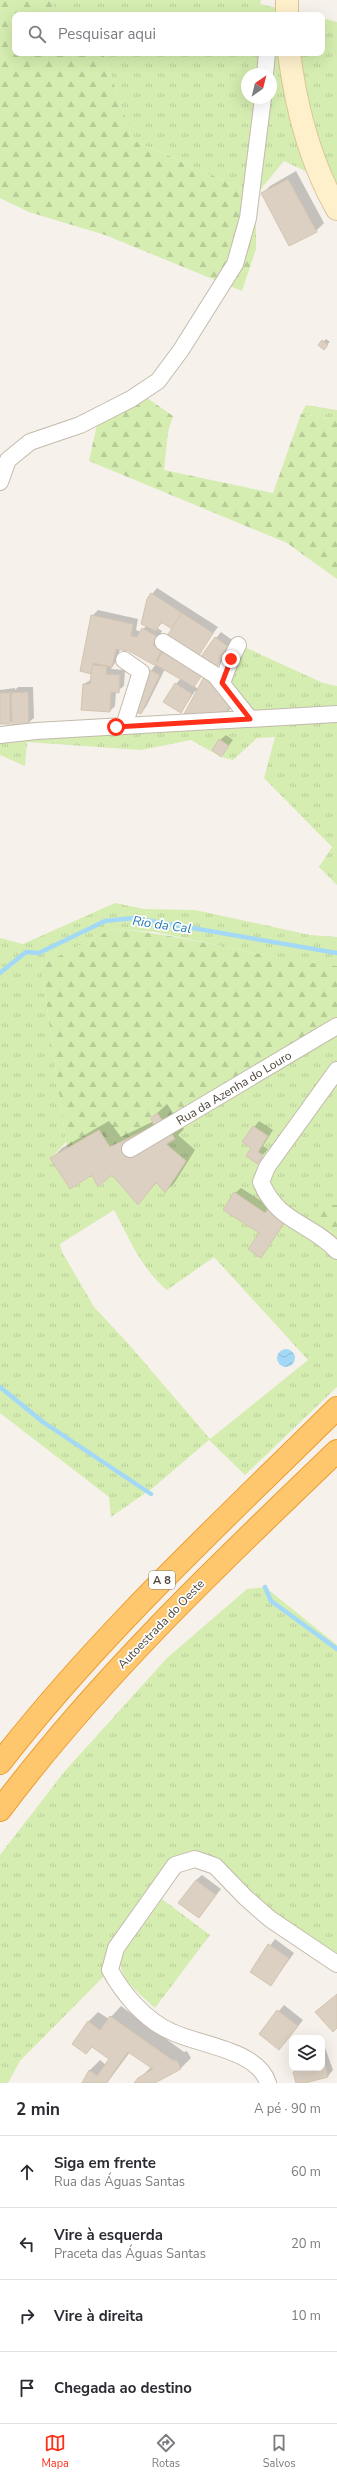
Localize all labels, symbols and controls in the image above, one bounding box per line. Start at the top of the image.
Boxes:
search box [12,12,325,56]
icon: search [26,23,48,45]
text: Pesquisar aqui [58,24,156,44]
north arrow [241,68,277,104]
route end [222,650,240,668]
route start [107,718,125,736]
water label: Rio da Cal [131,912,193,938]
street label: Rua da Azenha do Louro [173,1047,295,1129]
road number: A 8 [149,1571,175,1589]
street label: Autoestrada do Oeste [114,1576,208,1672]
map controls [289,2035,325,2071]
button: layers [289,2035,325,2071]
text: 2 min [16,2098,60,2121]
text: A pé · 90 m [254,2100,321,2118]
text: Siga em frente [54,2153,156,2173]
icon: ahead [16,2161,38,2183]
text: 60 m [291,2163,321,2181]
text: Rua das Águas Santas [54,2173,185,2191]
text: Vire à esquerda [54,2225,163,2245]
icon: left [16,2233,38,2255]
text: 20 m [291,2235,321,2253]
text: Praceta das Águas Santas [54,2245,206,2263]
icon: right [16,2305,38,2327]
text: Vire à direita [54,2306,143,2326]
text: 10 m [291,2307,321,2325]
icon: arrive [16,2377,38,2399]
text: Chegada ao destino [54,2378,192,2398]
tab: Mapa [41,2432,69,2471]
tab: Rotas [152,2432,180,2471]
tab: Salvos [263,2432,296,2471]

